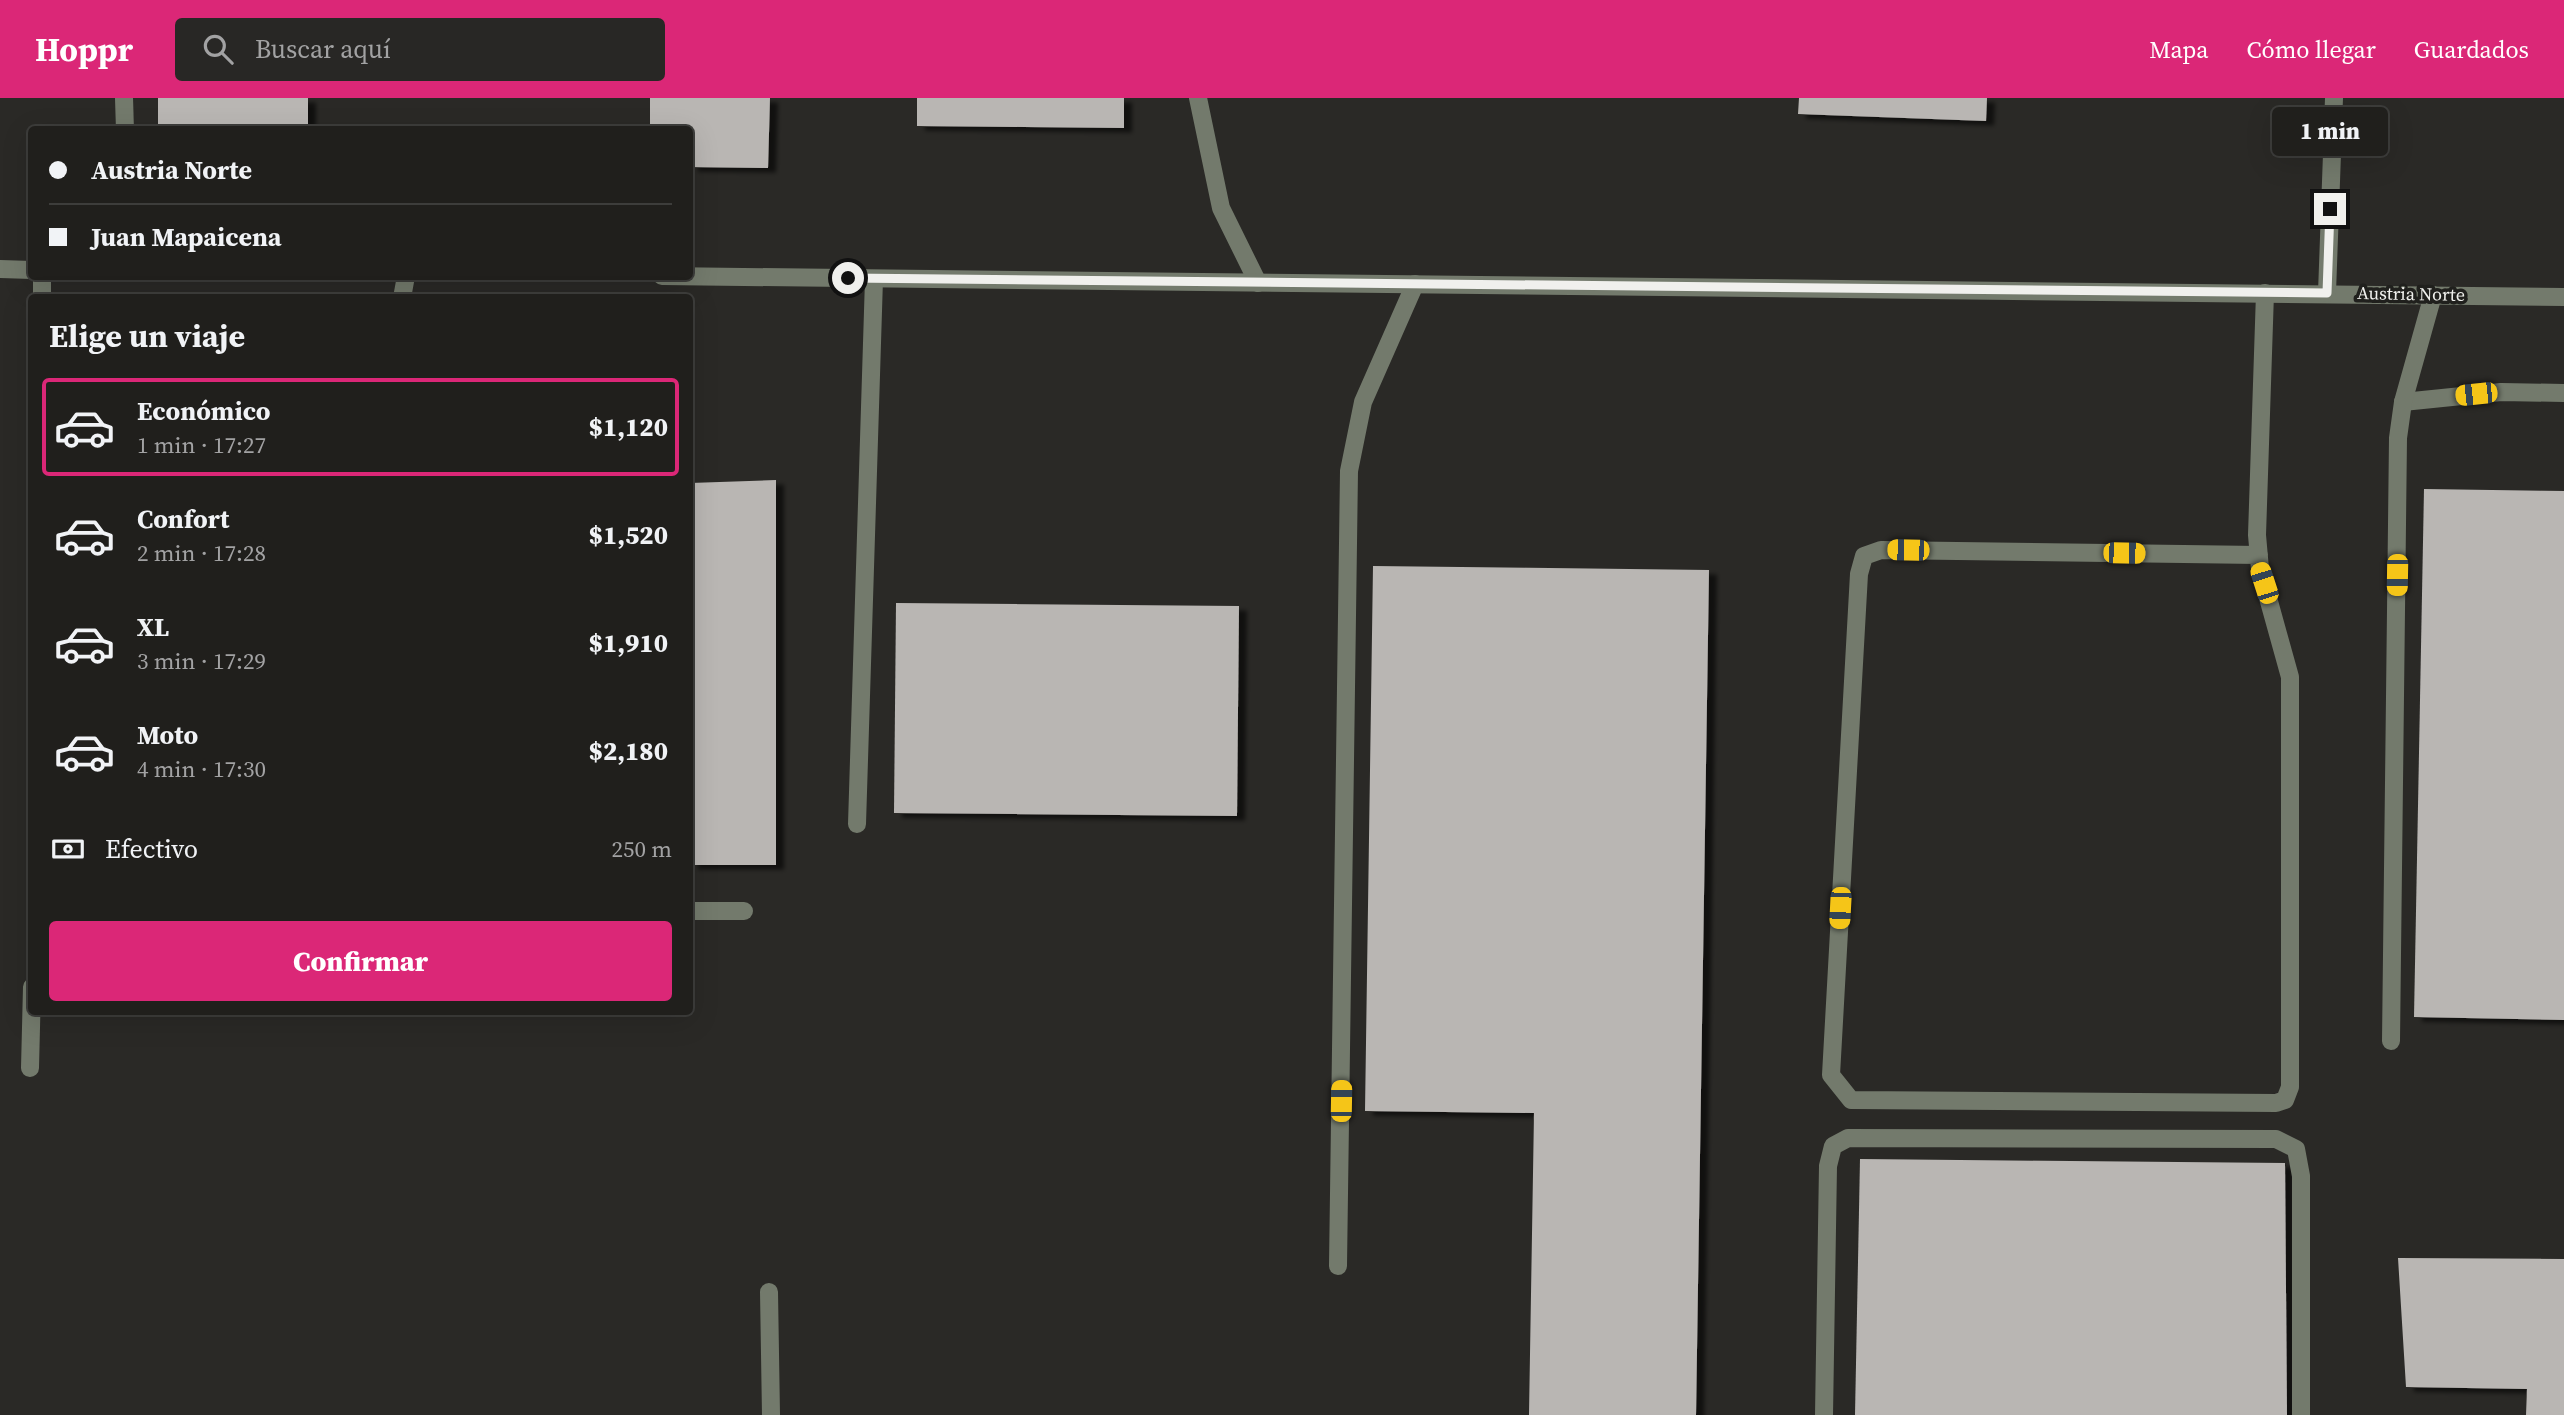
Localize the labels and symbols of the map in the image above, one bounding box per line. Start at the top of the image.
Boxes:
callout: 1 min [2272,108,2388,156]
route end [2314,193,2346,225]
route start [832,262,864,294]
street label: Austria Norte [2357,280,2465,307]
car [2455,381,2498,407]
car [1887,539,1930,561]
car [2103,542,2146,564]
car [2387,554,2408,596]
car [2248,560,2281,606]
car [1829,886,1852,930]
car [1331,1080,1352,1122]

